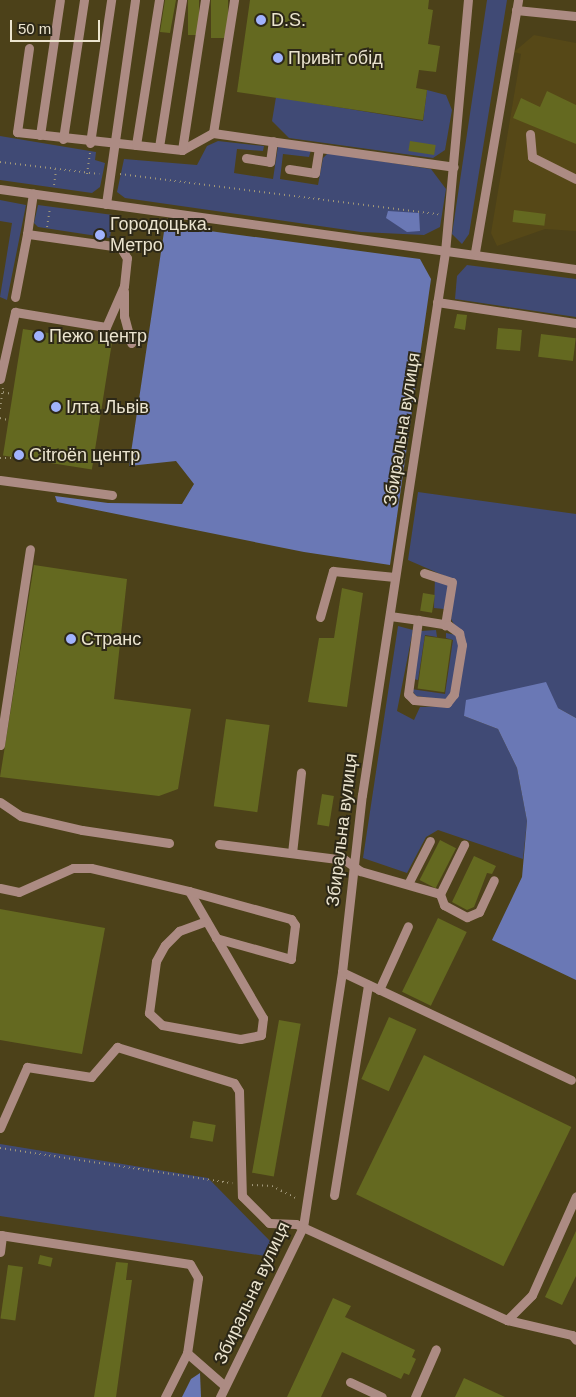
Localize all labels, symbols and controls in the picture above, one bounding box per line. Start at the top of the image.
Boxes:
place label: D.S. [271,9,306,31]
scale bar [12,10,102,42]
marker: D.S. [255,14,267,26]
text: 50 m [18,20,51,37]
place label: Привіт обід [288,47,383,69]
marker: Привіт обід [272,52,284,64]
place label: Городоцька. Метро [110,214,212,256]
marker: Городоцька. Метро [94,229,106,241]
place label: Пежо центр [49,325,147,347]
marker: Пежо центр [33,330,45,342]
street label: Збиральна вулиця [379,351,425,507]
place label: Ілта Львів [66,396,149,418]
marker: Ілта Львів [50,401,62,413]
place label: Citroën центр [29,444,140,466]
marker: Citroën центр [13,449,25,461]
place label: Странс [81,628,141,650]
marker: Странс [65,633,77,645]
street label: Збиральна вулиця [322,752,362,908]
street label: Збиральна вулиця [210,1218,294,1368]

